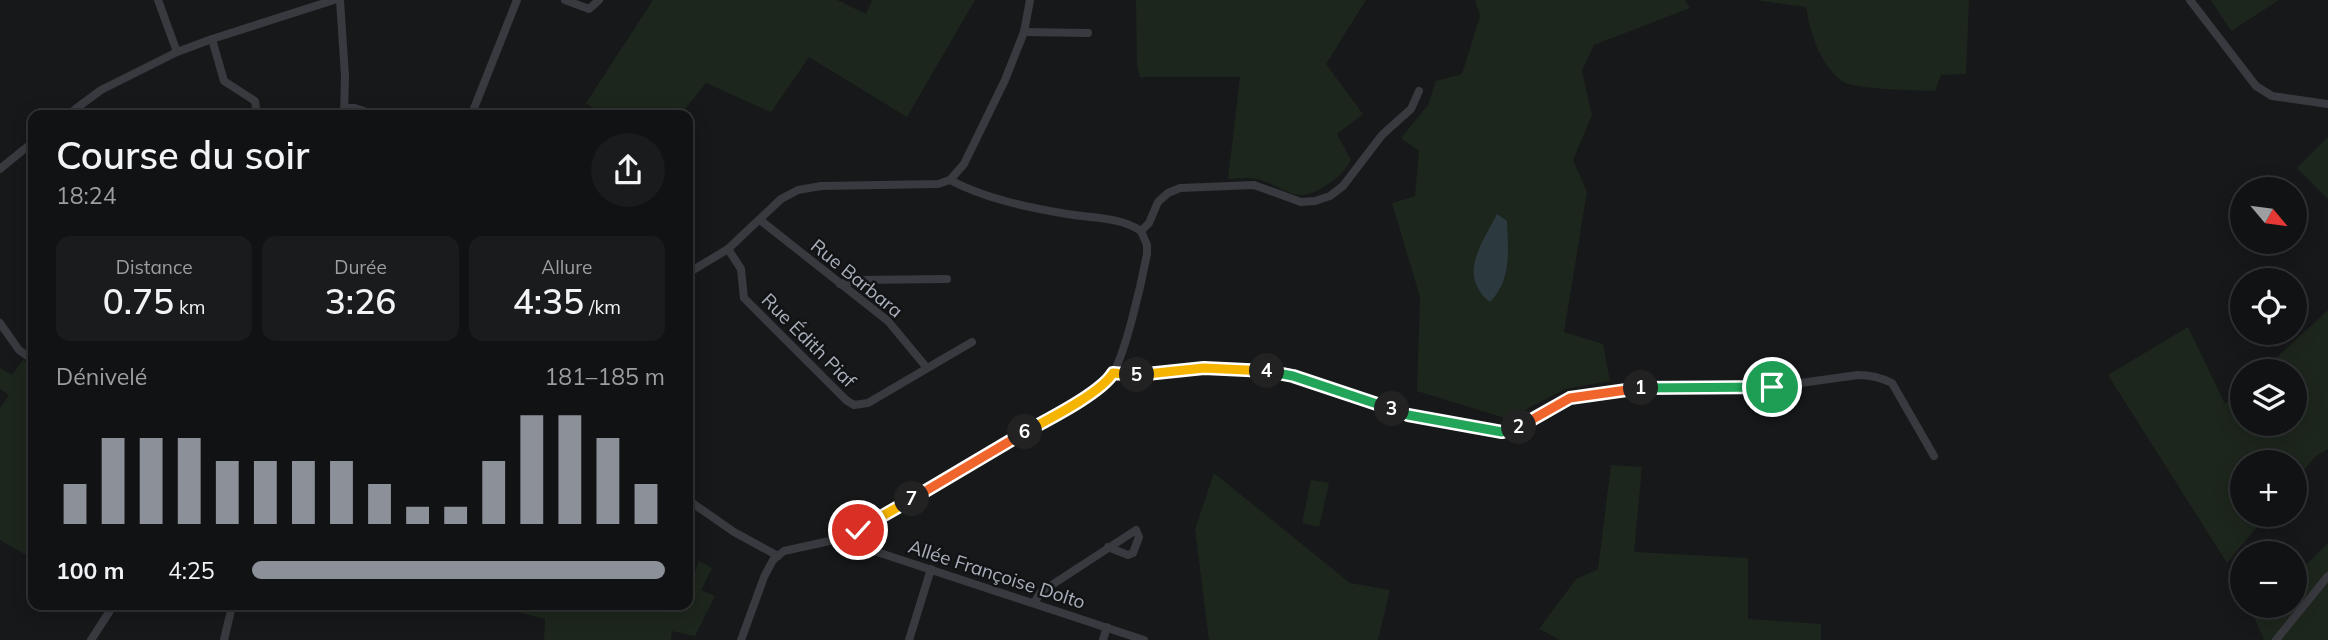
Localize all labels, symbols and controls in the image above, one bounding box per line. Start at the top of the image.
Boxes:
text: Course du soir [56,131,309,179]
button: share [591,133,665,207]
north arrow [2230,177,2306,254]
map controls [2230,177,2307,618]
text: 18:24 [56,181,116,210]
street label: Rue Barbara [806,234,908,322]
text: Distance [116,255,193,279]
text: Durée [334,255,387,279]
text: Allure [541,255,592,279]
button: locate [2230,268,2307,345]
text: 0.75 [103,279,174,323]
text: 3:26 [325,279,396,323]
text: 4:35 [513,279,584,323]
street label: Rue Édith Piaf [757,288,862,393]
text: km [174,295,206,319]
text: /km [584,295,621,319]
pin: 4 [1250,354,1284,388]
pin [1742,357,1802,417]
pin: 5 [1120,358,1154,392]
text: 4 [1261,358,1272,382]
button: layers [2230,359,2307,436]
text: Dénivelé [56,362,147,391]
text: 181–185 m [544,362,665,391]
text: 5 [1131,362,1142,386]
icon: arrive [1753,368,1791,406]
pin: 1 [1624,370,1658,406]
text: 1 [1635,375,1646,399]
pin: 3 [1374,392,1410,426]
text: 3 [1386,396,1397,420]
pin: 2 [1502,410,1536,444]
pin: 6 [1007,414,1042,450]
text: 2 [1513,414,1524,438]
text: 6 [1019,419,1030,443]
button: + [2230,450,2307,527]
pin: 7 [894,482,930,516]
text: 7 [906,486,917,510]
pin [828,500,888,560]
icon: check [839,511,877,549]
street label: Allée Françoise Dolto [905,534,1089,614]
button: − [2230,541,2307,618]
text: 100 m [56,556,124,585]
text: 4:25 [168,556,215,585]

